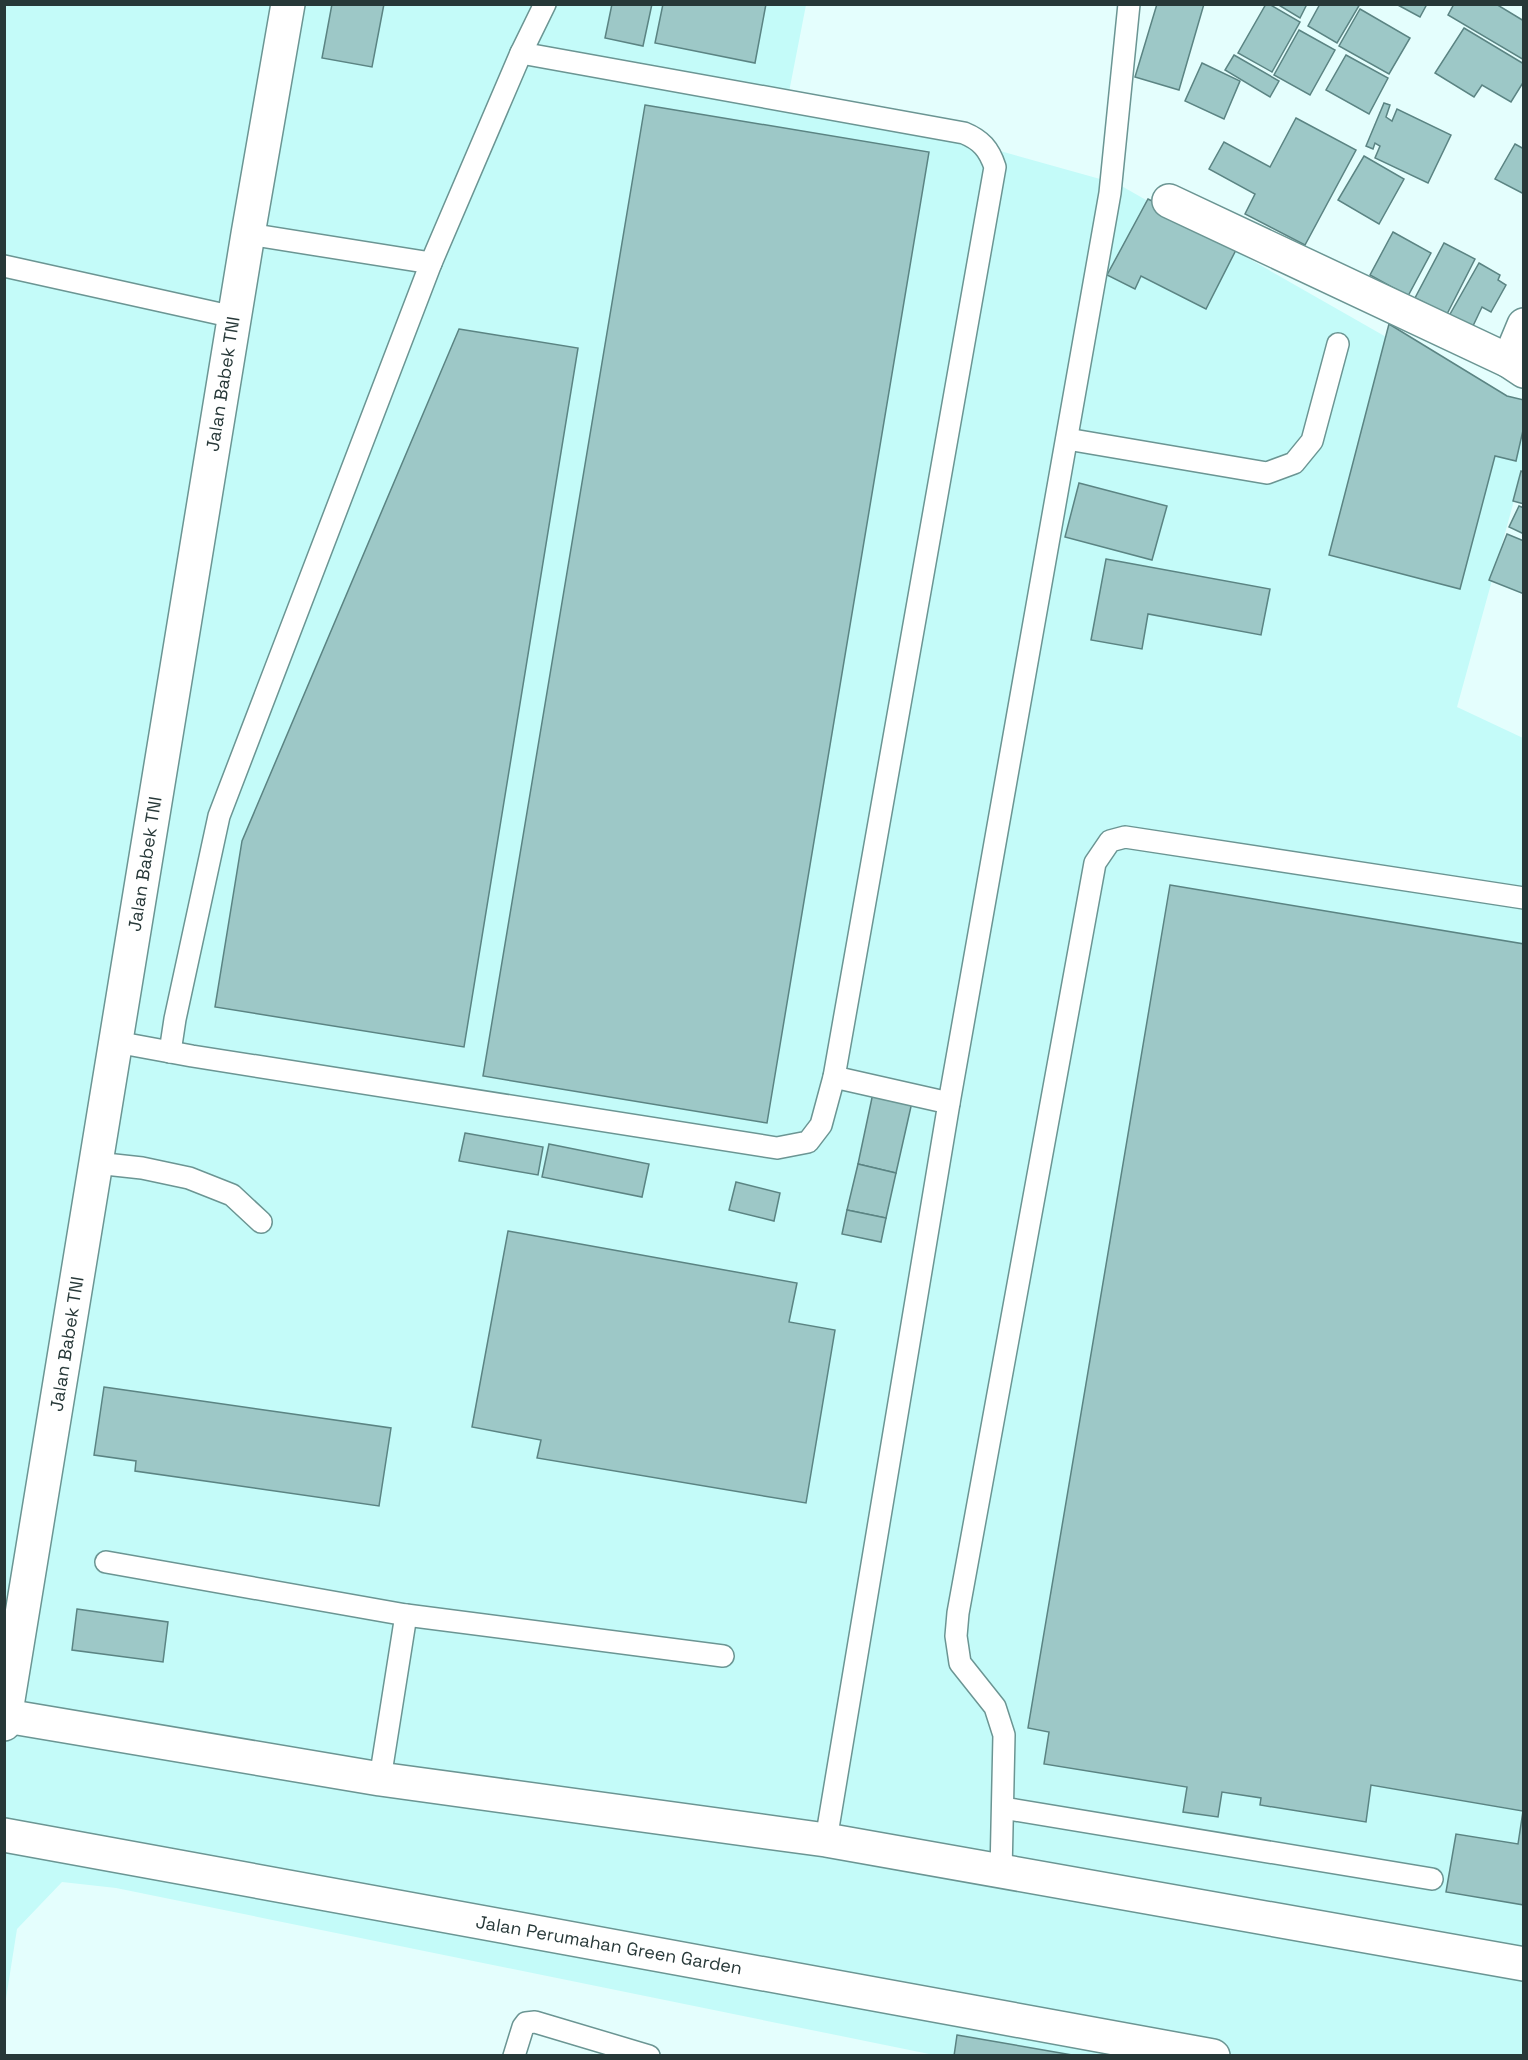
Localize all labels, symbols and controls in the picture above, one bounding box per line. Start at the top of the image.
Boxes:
street label: Jalan Babek TNI [200,315,245,453]
street label: Jalan Babek TNI [122,795,167,933]
street label: Jalan Babek TNI [44,1275,89,1413]
street label: Jalan Perumahan Green Garden [474,1910,744,1979]

